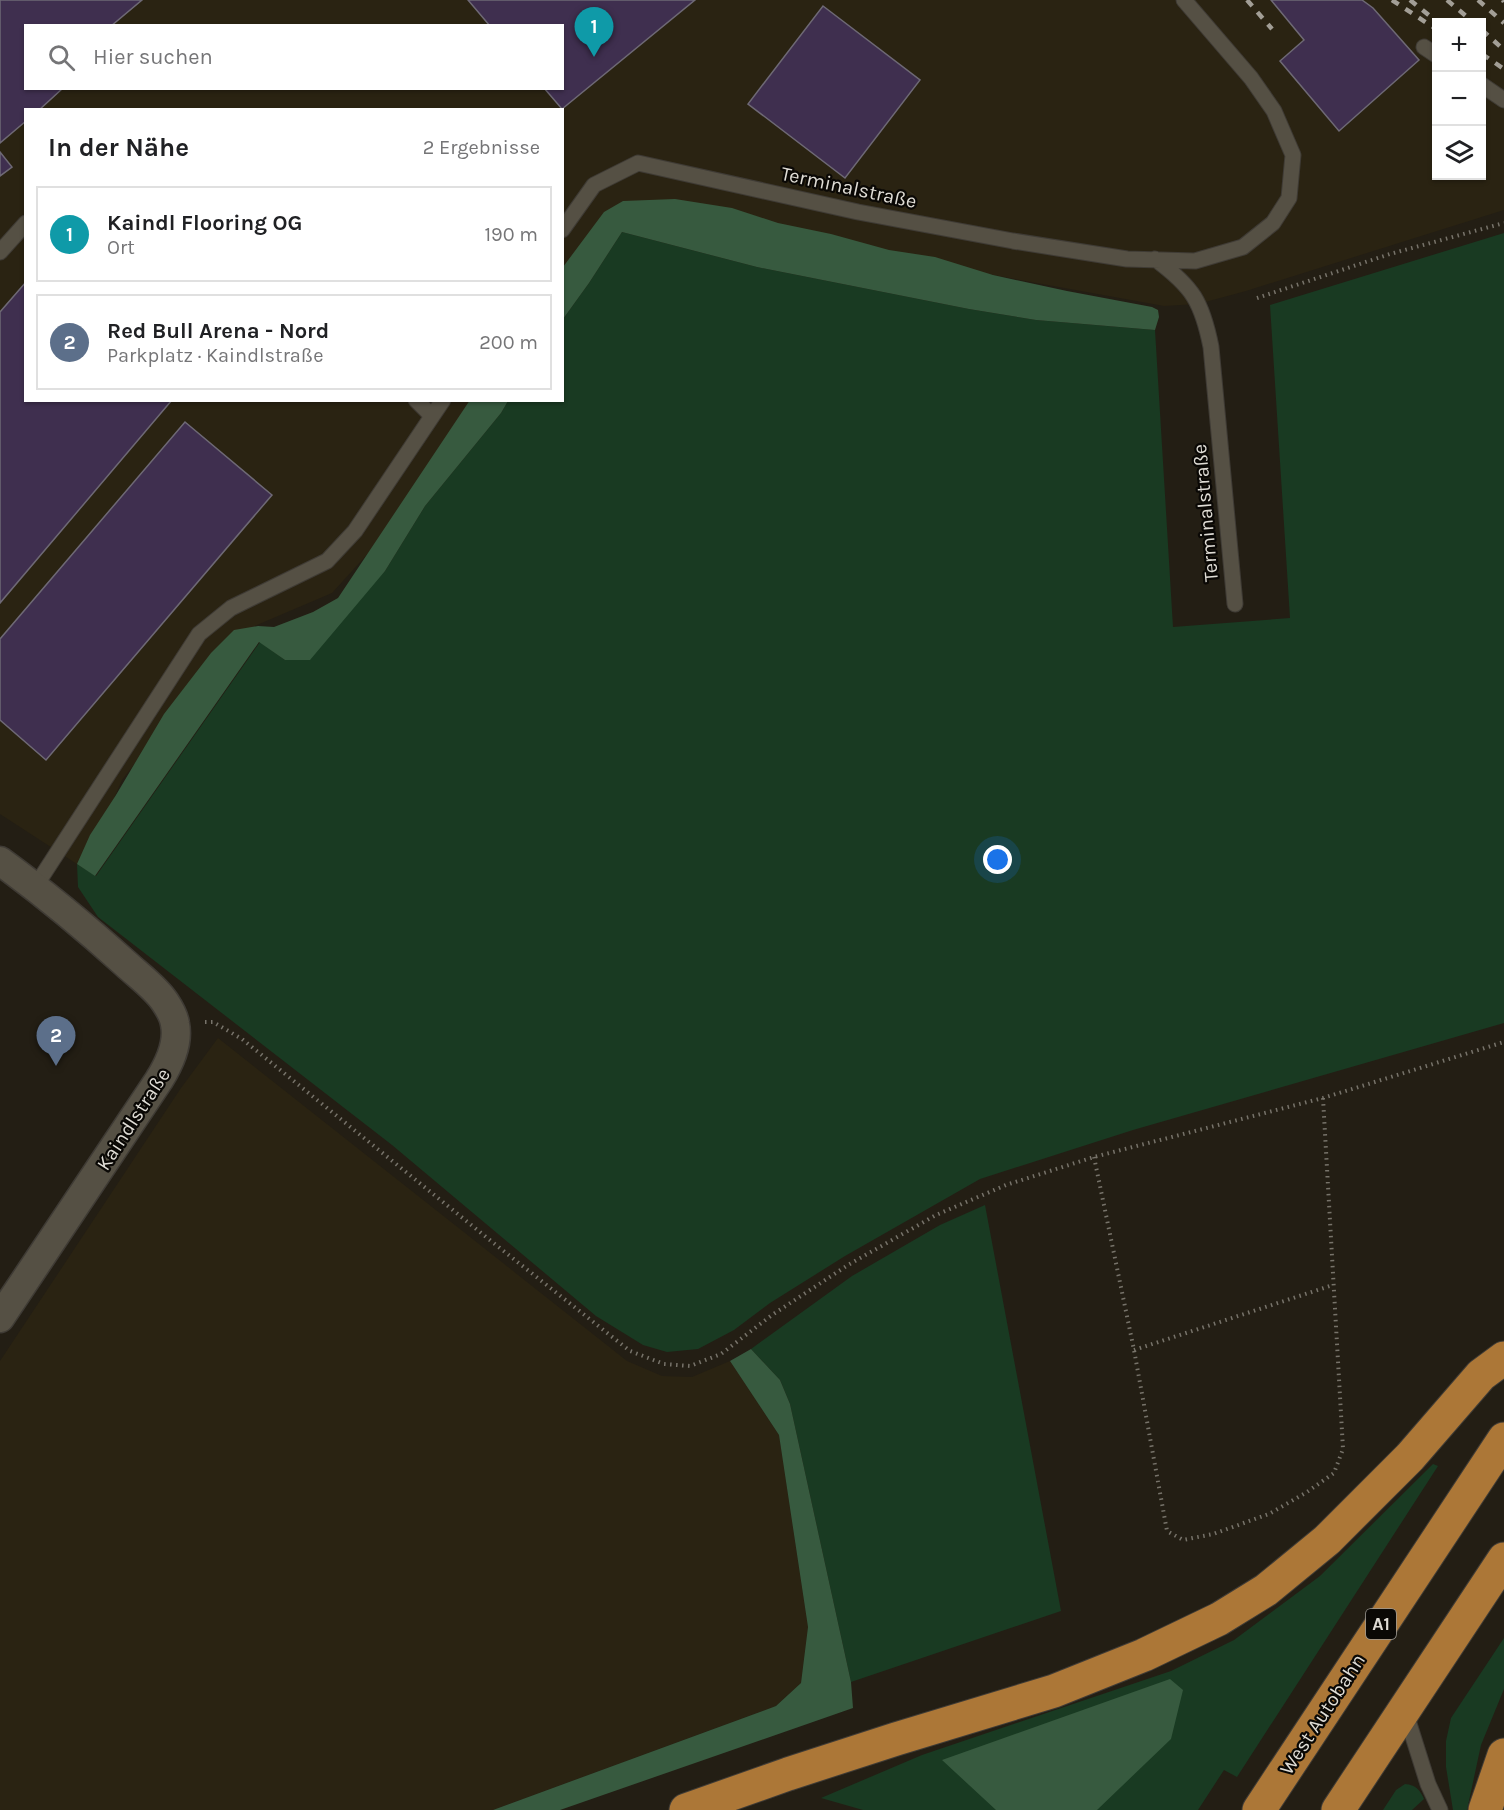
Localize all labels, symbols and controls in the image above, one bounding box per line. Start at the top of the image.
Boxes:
pin: 1 [574,8,614,57]
map controls [1432,18,1486,180]
button: + [1432,18,1486,72]
search box [24,24,564,90]
icon: search [45,41,78,74]
text: Hier suchen [93,44,213,70]
button: − [1432,72,1486,126]
button: layers [1432,126,1486,180]
text: In der Nähe [48,132,189,163]
text: 2 Ergebnisse [423,136,540,159]
street label: Terminalstraße [779,162,919,213]
text: Kaindl Flooring OG [107,210,302,236]
text: 1 [66,223,73,246]
text: 190 m [484,223,538,246]
text: Ort [107,236,135,259]
text: Red Bull Arena - Nord [107,318,329,344]
text: 2 [63,331,76,354]
text: 200 m [479,331,538,354]
text: Parkplatz · Kaindlstraße [107,344,323,367]
street label: Terminalstraße [1188,443,1223,583]
your location [983,845,1012,874]
pin: 2 [36,1016,76,1066]
street label: Kaindlstraße [92,1064,175,1175]
road number: A1 [1366,1609,1396,1639]
street label: West Autobahn [1275,1650,1370,1779]

